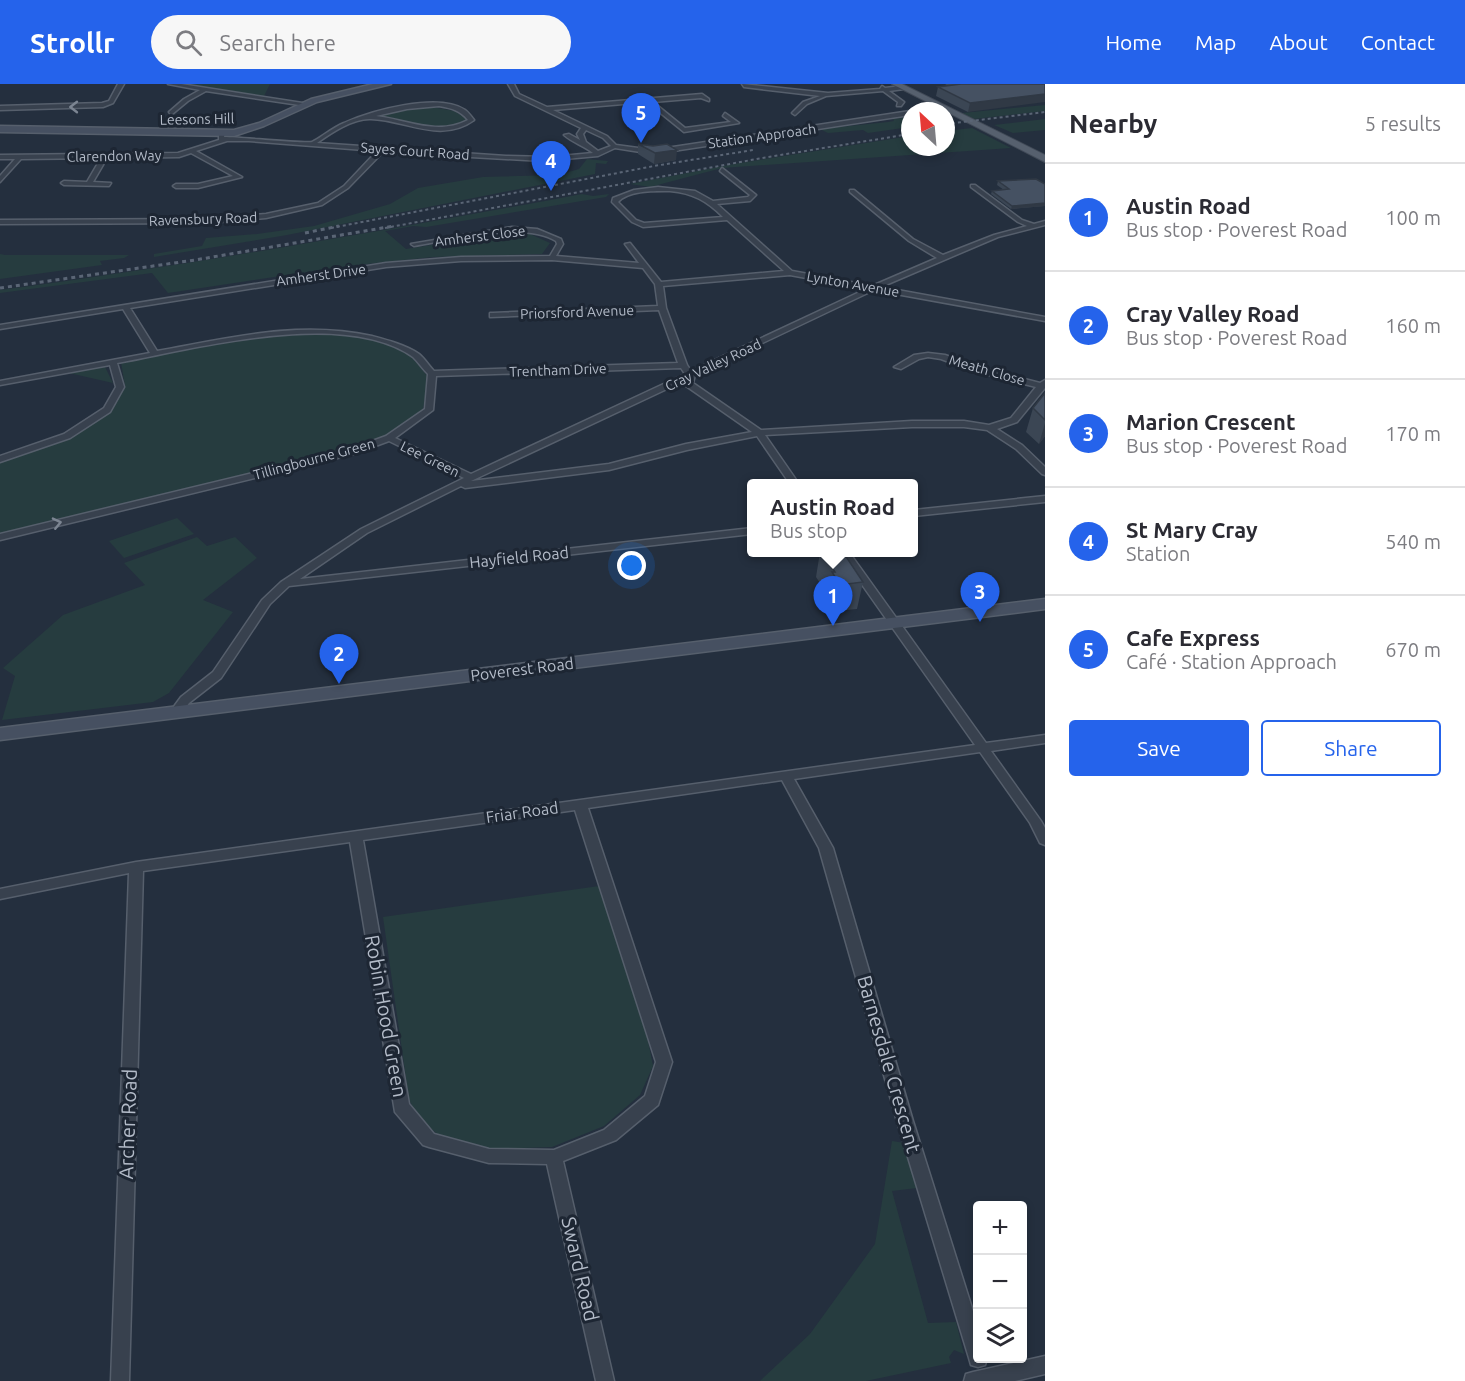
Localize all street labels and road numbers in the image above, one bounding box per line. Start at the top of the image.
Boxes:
street label: Leesons Hill [160,110,235,128]
street label: Station Approach [707,120,817,152]
street label: Sayes Court Road [360,139,470,163]
street label: Clarendon Way [67,147,162,165]
street label: Ravensbury Road [149,209,257,229]
street label: Amherst Close [434,222,526,250]
street label: Amherst Drive [275,261,367,289]
street label: Lynton Avenue [805,268,901,300]
street label: Priorsford Avenue [520,302,634,322]
street label: Cray Valley Road [662,336,764,394]
street label: Meath Close [947,352,1027,388]
street label: Trentham Drive [509,360,607,380]
street label: Tillingbourne Green [252,435,376,483]
street label: Lee Green [398,438,462,480]
street label: Hayfield Road [468,543,570,571]
street label: Poverest Road [469,654,575,684]
street label: Friar Road [485,798,559,826]
street label: Robin Hood Green [361,933,412,1099]
street label: Barnesdale Crescent [853,972,926,1155]
street label: Archer Road [114,1068,141,1180]
street label: Sward Road [557,1215,604,1323]

